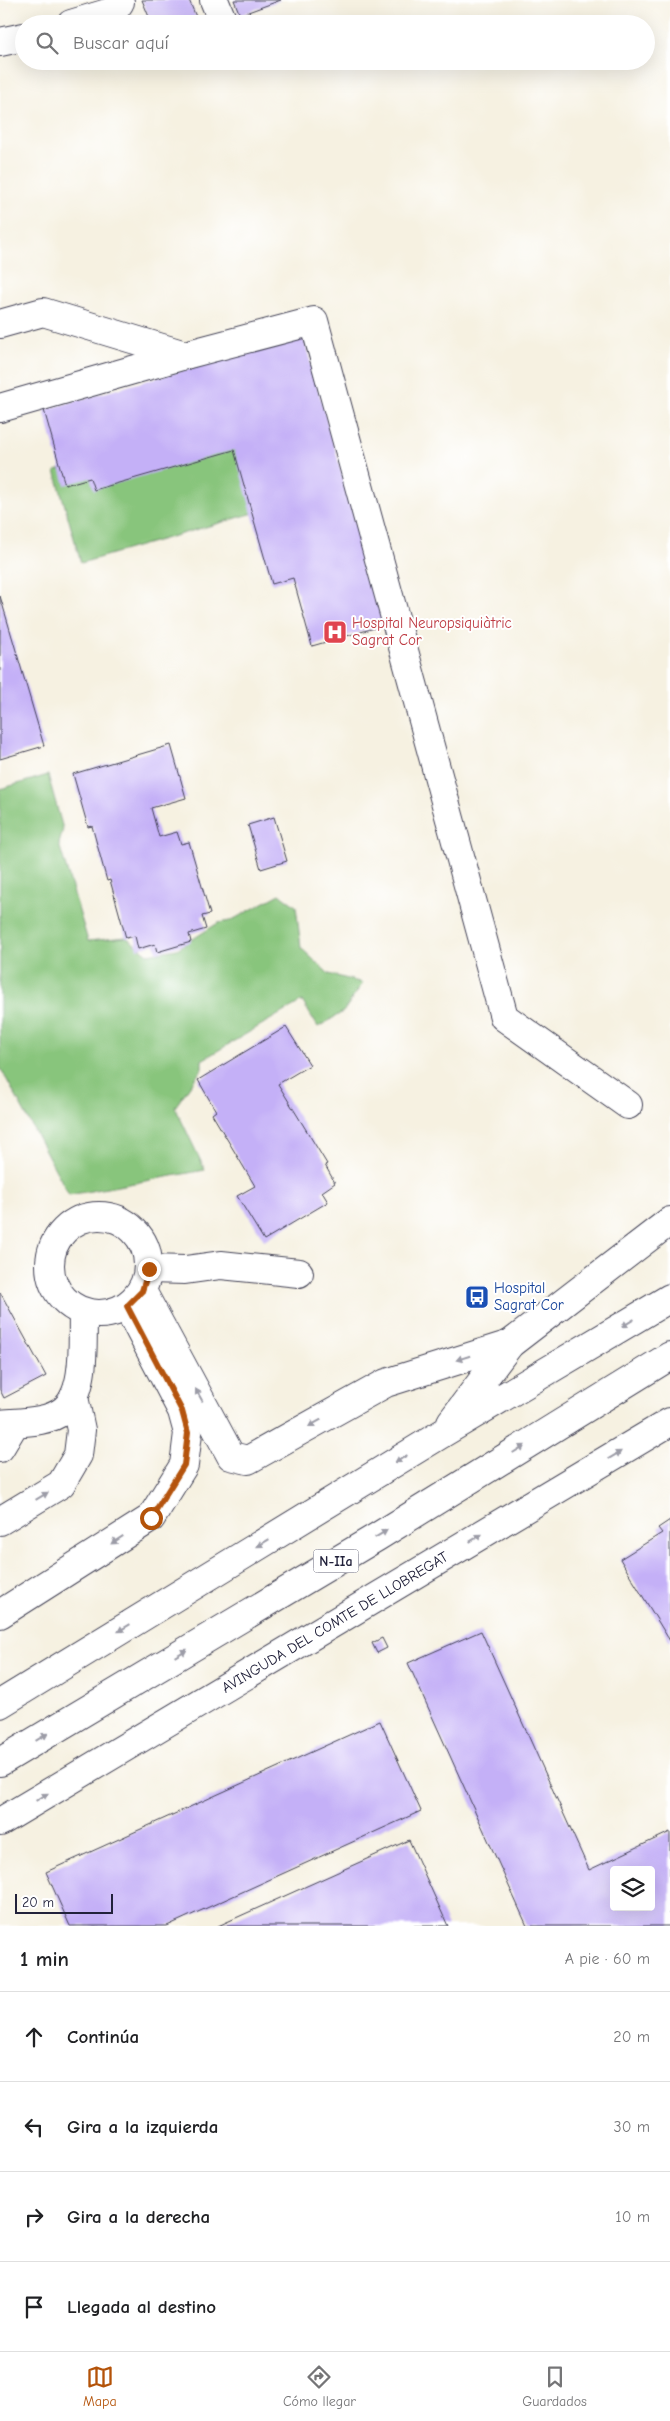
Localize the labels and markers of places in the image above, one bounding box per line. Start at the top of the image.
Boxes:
place label: Hospital Neuropsiquiàtric Sagrat Cor [352,614,512,649]
hospital icon: Hospital Neuropsiquiàtric Sagrat Cor [322,619,348,645]
place label: Hospital Sagrat Cor [494,1279,564,1314]
bus stop icon: Hospital Sagrat Cor [464,1284,490,1310]

